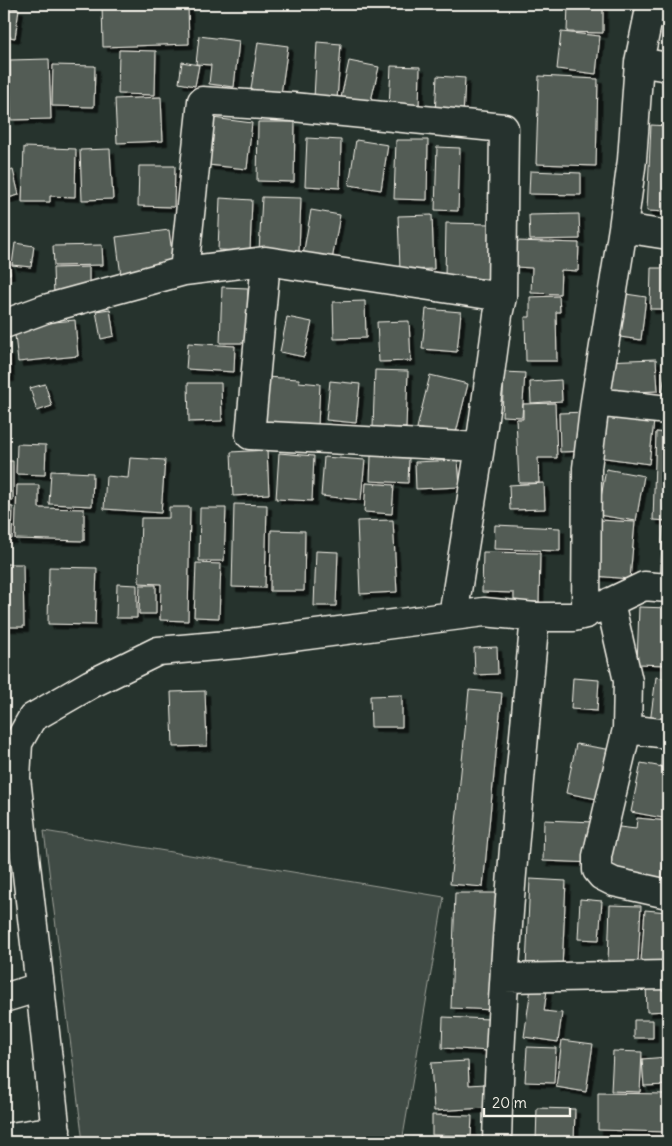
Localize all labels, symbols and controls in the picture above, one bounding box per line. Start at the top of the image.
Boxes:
scale bar [484,1086,571,1118]
text: 20 m [492,1093,527,1112]

